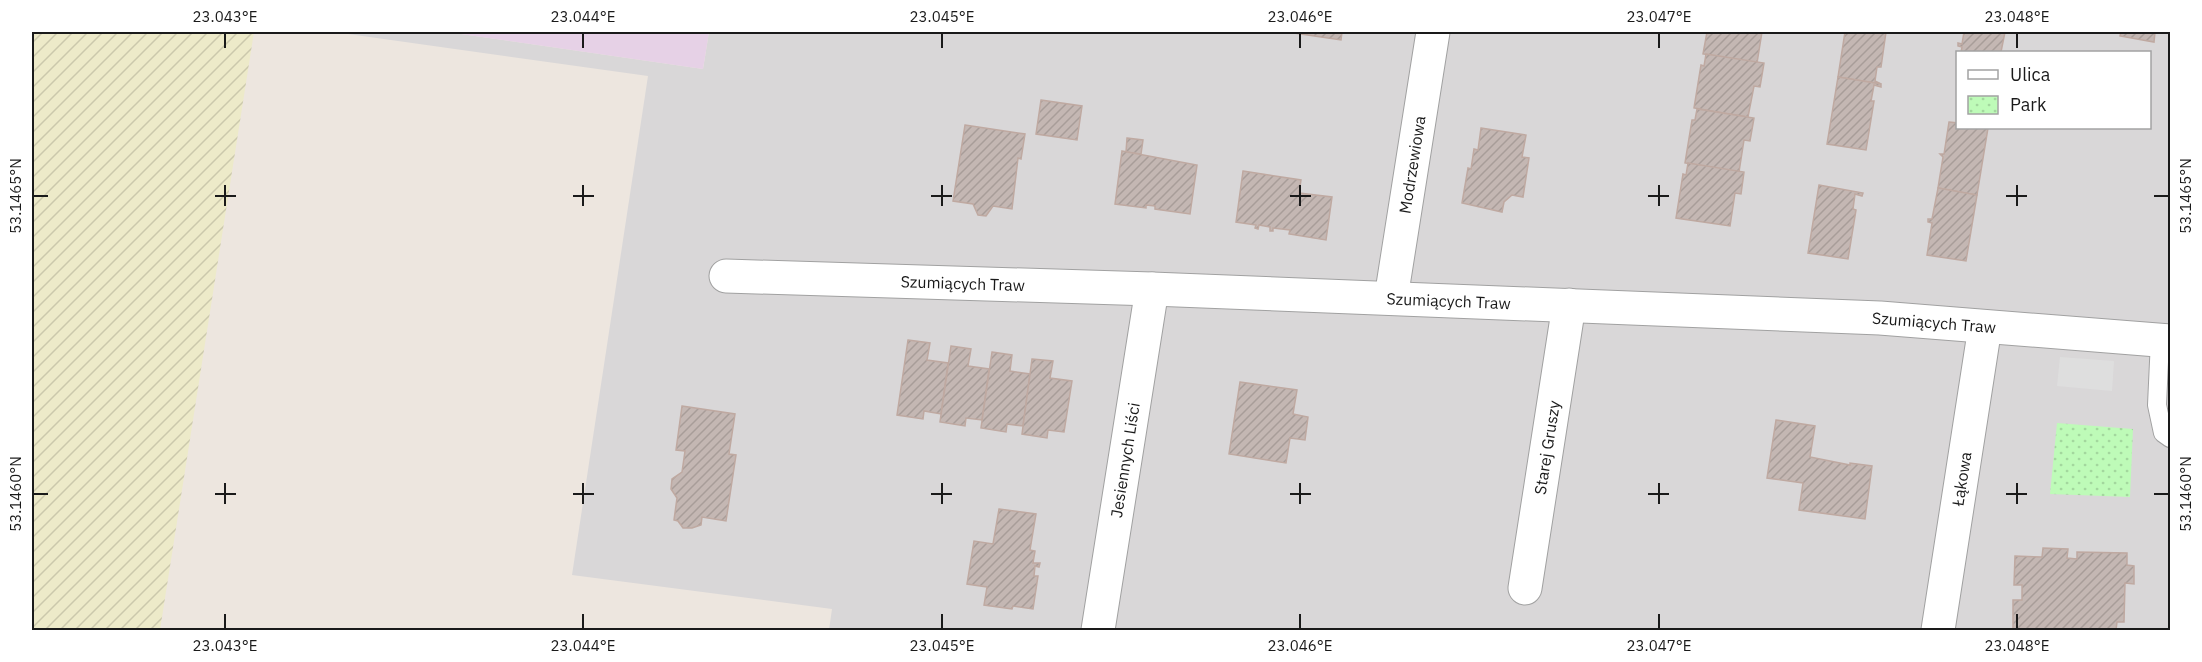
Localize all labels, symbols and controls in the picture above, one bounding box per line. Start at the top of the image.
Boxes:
text: 23.043°E [193,7,257,26]
text: 23.044°E [551,7,615,26]
text: 23.045°E [910,7,974,26]
text: 23.046°E [1268,7,1332,26]
text: 23.047°E [1627,7,1691,26]
text: 23.048°E [1985,7,2049,26]
legend [1956,51,2151,129]
text: Ulica [2010,63,2051,86]
text: Park [2010,93,2047,116]
street label: Modrzewiowa [1394,114,1430,215]
text: 53.1465°N [6,158,25,234]
text: 53.1465°N [2176,158,2195,234]
street label: Szumiących Traw [900,271,1025,295]
street label: Szumiących Traw [1386,288,1511,313]
street label: Szumiących Traw [1872,308,1997,337]
street label: Starej Gruszy [1530,399,1564,496]
street label: Jesiennych Liści [1106,401,1144,519]
street label: Łąkowa [1947,450,1976,508]
text: 53.1460°N [6,456,25,532]
text: 53.1460°N [2176,456,2195,532]
text: 23.043°E [193,636,257,655]
text: 23.044°E [551,636,615,655]
text: 23.045°E [910,636,974,655]
text: 23.046°E [1268,636,1332,655]
text: 23.047°E [1627,636,1691,655]
text: 23.048°E [1985,636,2049,655]

